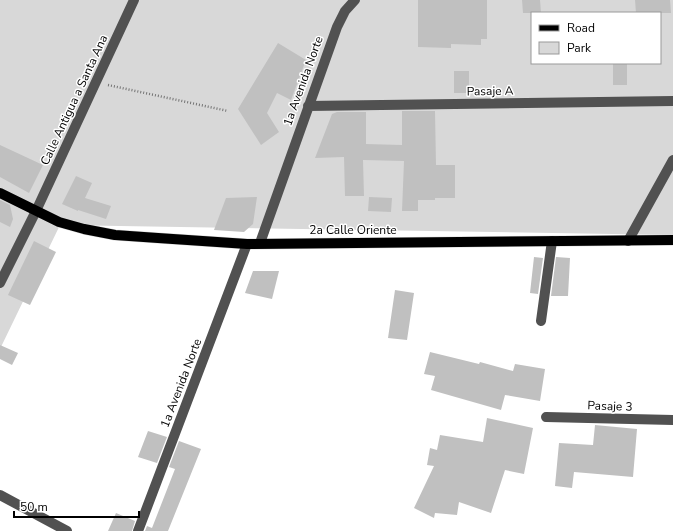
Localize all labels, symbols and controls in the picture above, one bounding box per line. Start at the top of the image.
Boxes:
legend [531,12,661,64]
text: Road [567,20,595,36]
street label: Calle Antigua a Santa Ana [37,32,111,168]
street label: 1a Avenida Norte [279,34,327,128]
text: Park [567,40,592,56]
street label: Pasaje A [466,83,514,99]
street label: 2a Calle Oriente [309,222,397,238]
street label: 1a Avenida Norte [157,336,205,430]
street label: Pasaje 3 [587,397,633,415]
scale bar [14,493,139,519]
text: 50 m [20,499,48,515]

